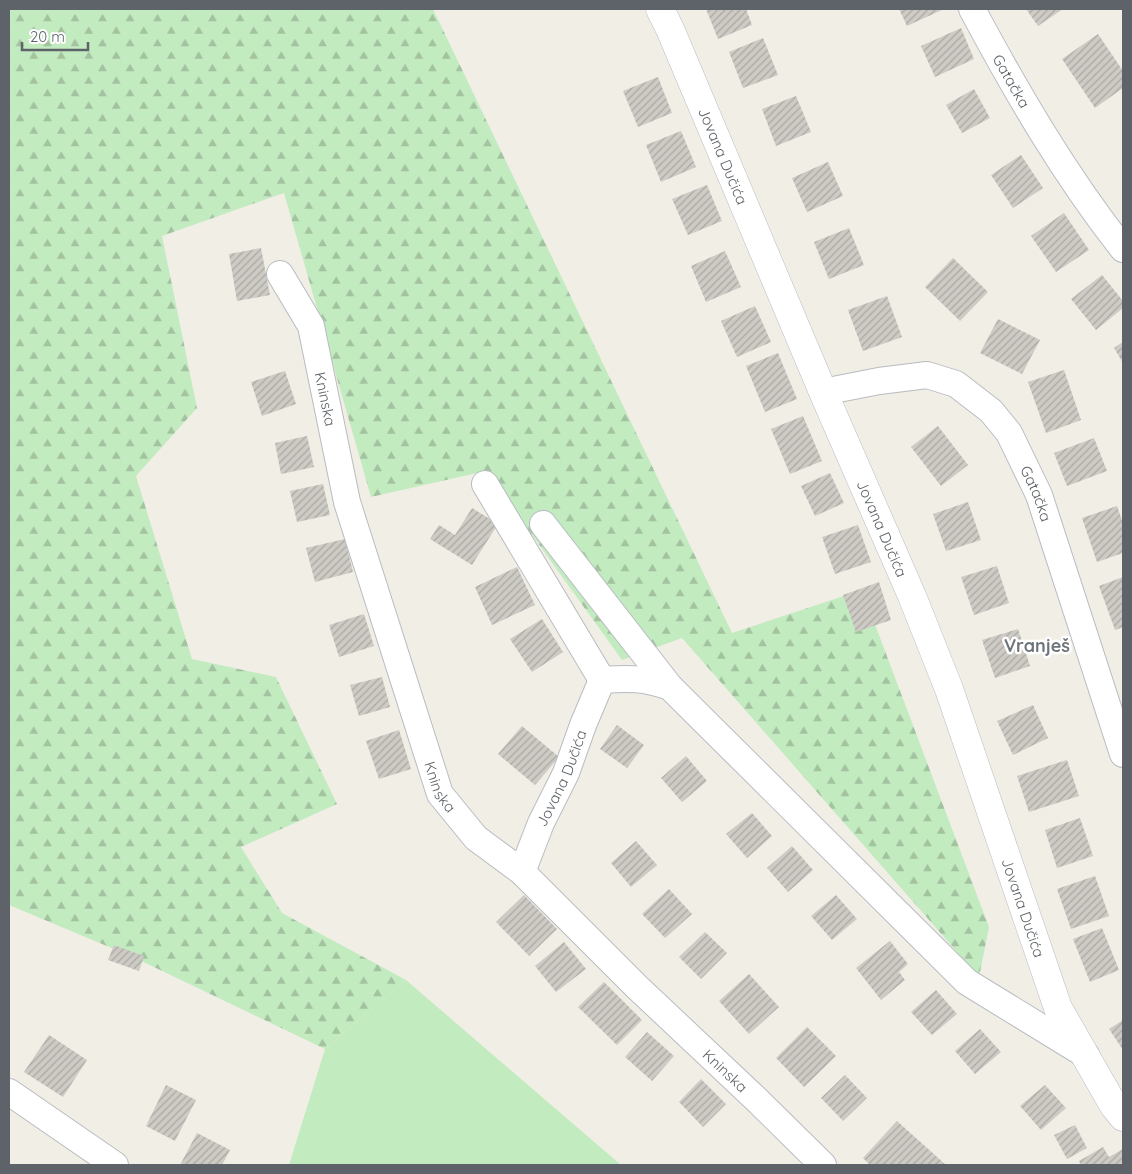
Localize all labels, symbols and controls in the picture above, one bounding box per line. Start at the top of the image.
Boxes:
scale bar [22,20,89,52]
text: 20 m [30,27,65,46]
street label: Gatačka [989,51,1035,111]
street label: Jovana Dučića [695,104,752,207]
street label: Kninska [311,370,341,428]
street label: Gatačka [1017,462,1056,524]
street label: Jovana Dučića [853,477,912,580]
district label: Vranješ [1004,634,1070,657]
street label: Jovana Dučića [531,727,590,829]
street label: Kninska [421,759,460,816]
street label: Jovana Dučića [998,856,1049,960]
street label: Kninska [699,1045,752,1096]

